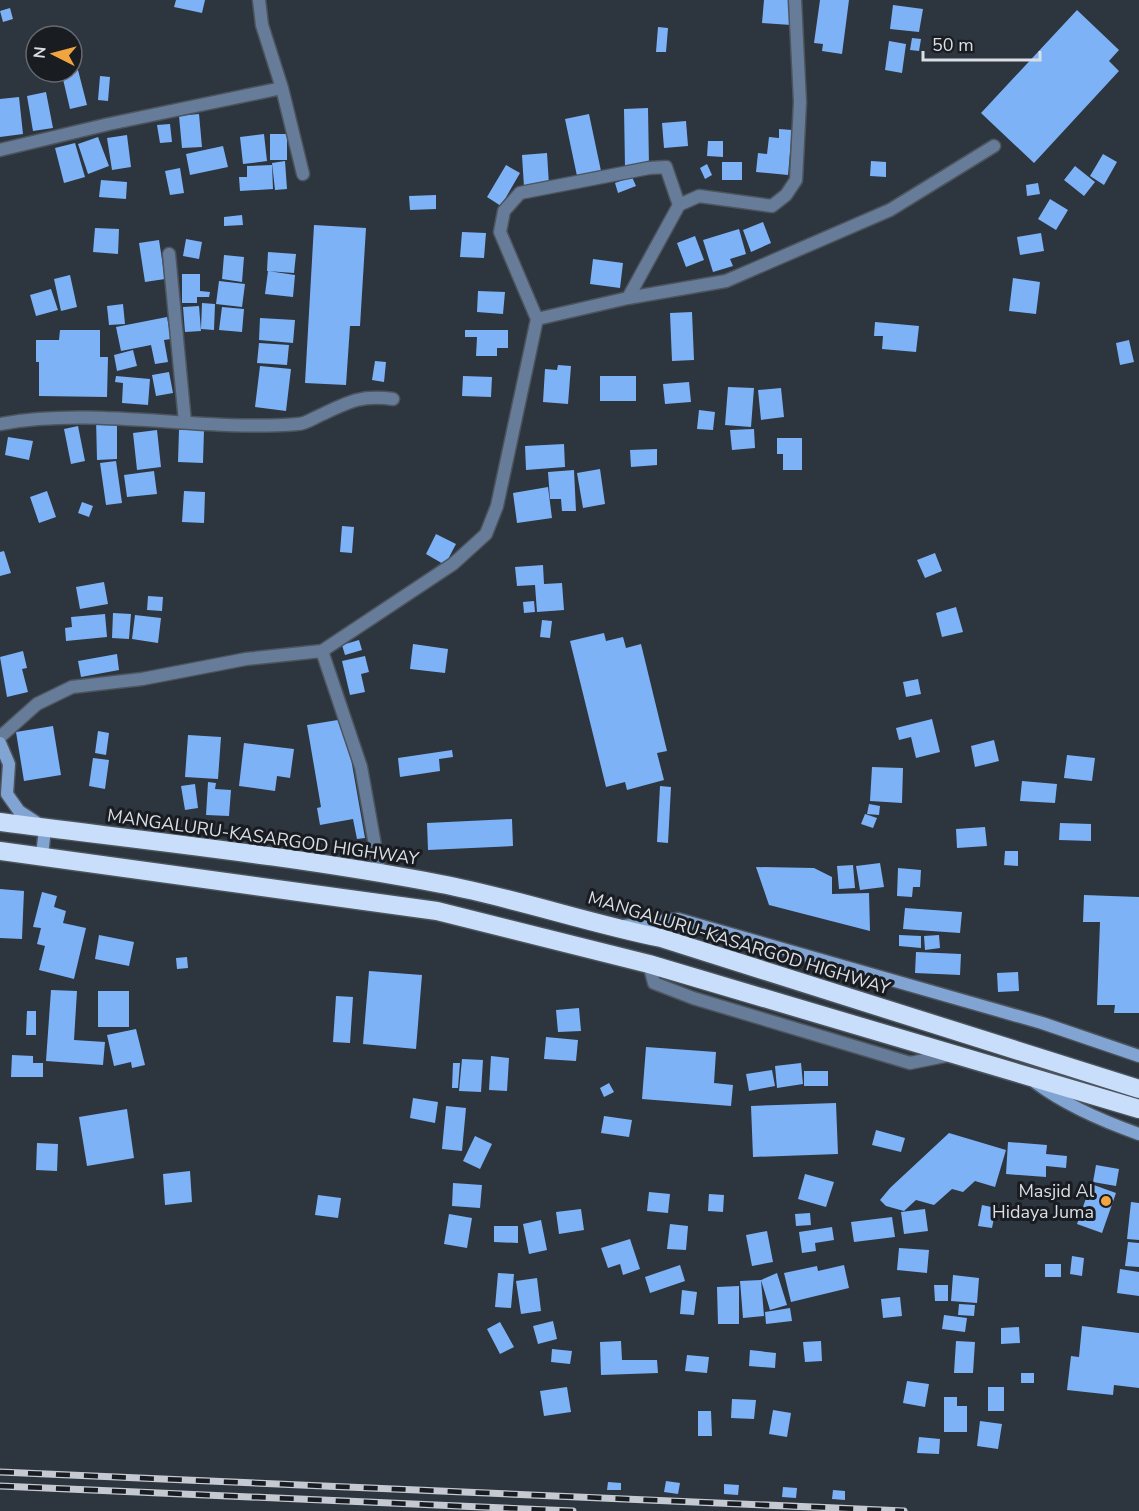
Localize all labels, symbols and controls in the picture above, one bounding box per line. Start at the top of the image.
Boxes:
north arrow [24,24,84,84]
scale bar [923,24,1040,62]
text: 50 m [932,33,974,57]
text: N [29,45,52,60]
street label: MANGALURU-KASARGOD HIGHWAY [106,803,421,871]
street label: MANGALURU-KASARGOD HIGHWAY [585,886,893,1001]
place label: Masjid Al Hidaya Juma [992,1179,1095,1224]
marker: Masjid Al Hidaya Juma [1099,1194,1113,1208]

